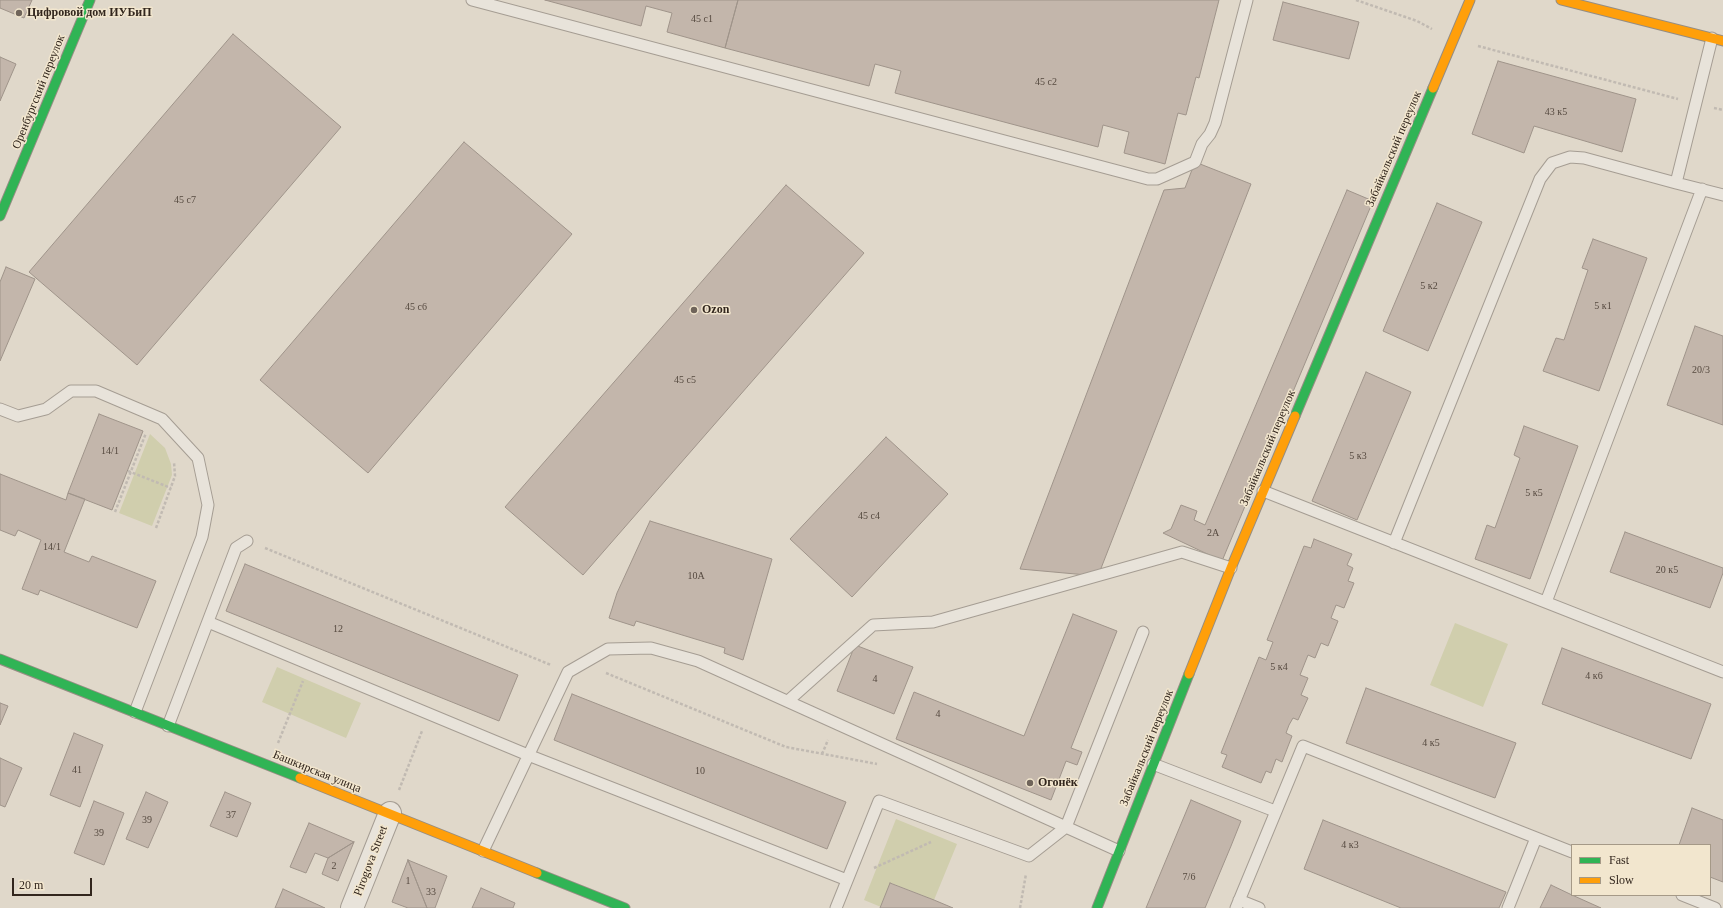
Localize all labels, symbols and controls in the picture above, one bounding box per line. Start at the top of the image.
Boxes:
place label: Цифровой дом ИУБиП [27,6,152,20]
marker: Цифровой дом ИУБиП [14,8,24,18]
house number: 45 с1 [691,13,713,25]
street label: Оренбургский переулок [9,33,69,151]
house number: 45 с2 [1035,76,1057,88]
street label: Забайкальский переулок [1363,89,1425,209]
house number: 43 к5 [1545,106,1567,118]
house number: 45 с7 [174,194,196,206]
house number: 5 к2 [1420,280,1438,292]
house number: 5 к1 [1594,300,1612,312]
house number: 45 с6 [405,301,427,313]
place label: Ozon [702,303,729,317]
marker: Ozon [689,305,699,315]
house number: 20/3 [1692,364,1710,376]
house number: 45 с5 [674,374,696,386]
street label: Забайкальский переулок [1237,388,1299,508]
house number: 14/1 [101,445,119,457]
house number: 5 к3 [1349,450,1367,462]
house number: 5 к5 [1525,487,1543,499]
house number: 45 с4 [858,510,880,522]
house number: 2А [1207,527,1219,539]
house number: 14/1 [43,541,61,553]
house number: 20 к5 [1656,564,1678,576]
house number: 10А [687,570,705,582]
house number: 12 [333,623,343,635]
house number: 5 к4 [1270,661,1288,673]
house number: 4 к6 [1585,670,1603,682]
house number: 4 [872,673,878,685]
street label: Забайкальский переулок [1117,687,1177,809]
house number: 4 [936,708,940,720]
house number: 4 к5 [1422,737,1440,749]
street label: Башкирская улица [271,748,363,796]
house number: 41 [72,764,82,776]
house number: 10 [695,765,705,777]
place label: Огонёк [1038,776,1078,790]
marker: Огонёк [1025,778,1035,788]
house number: 37 [226,809,236,821]
house number: 39 [142,814,152,826]
street label: Pirogova Street [351,824,391,898]
house number: 39 [94,827,104,839]
house number: 4 к3 [1341,839,1359,851]
legend [1571,844,1711,896]
text: Fast [1609,853,1629,867]
house number: 2 [332,860,336,872]
scale bar [14,870,94,896]
house number: 7/6 [1183,871,1195,883]
text: Slow [1609,873,1634,887]
house number: 1 [406,875,410,887]
text: 20 m [19,878,43,892]
house number: 33 [426,886,436,898]

